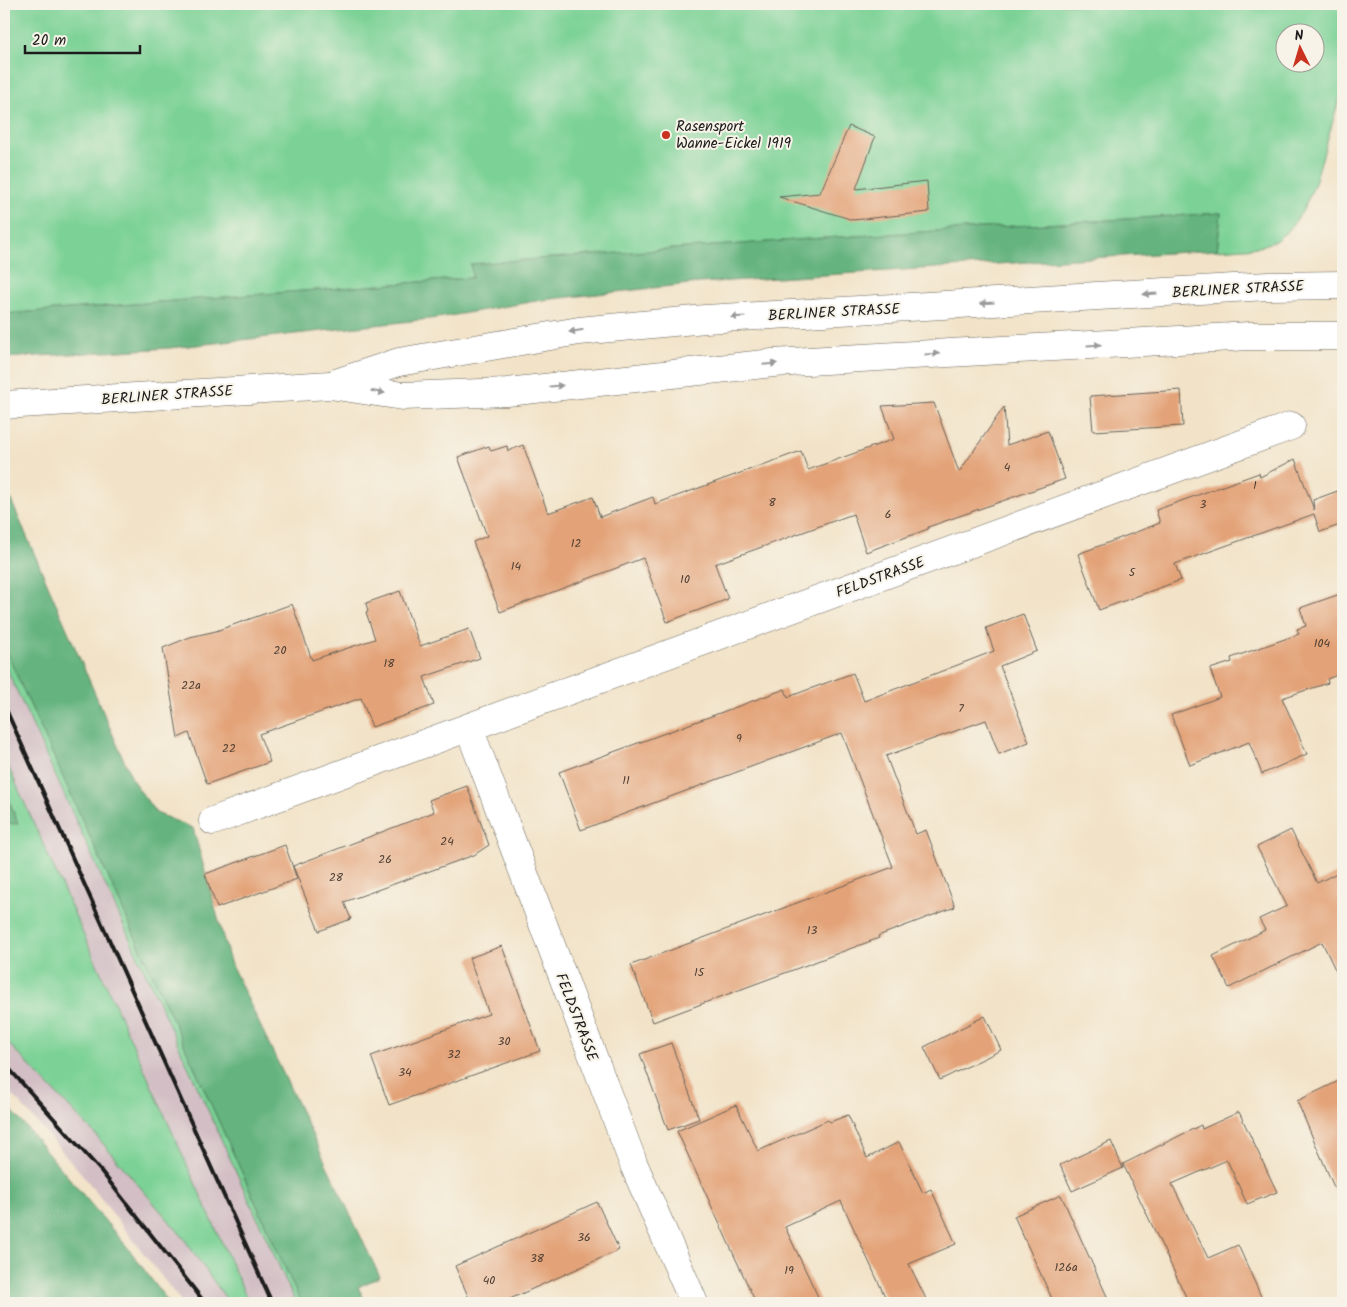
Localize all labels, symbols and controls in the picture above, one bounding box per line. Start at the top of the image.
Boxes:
scale bar [25,22,140,54]
north arrow [1274,22,1324,72]
text: N [1294,25,1304,47]
text: 20 m [32,29,66,53]
place label: Rasensport Wanne-Eickel 1919 [676,115,792,156]
marker: Rasensport Wanne-Eickel 1919 [660,129,672,141]
street label: BERLINER STRASSE [1171,274,1306,305]
one-way arrow [1141,290,1157,298]
street label: BERLINER STRASSE [767,297,902,328]
one-way arrow [979,299,995,307]
one-way arrow [730,314,746,322]
one-way arrow [568,328,584,336]
one-way arrow [1086,340,1102,348]
one-way arrow [924,350,940,358]
one-way arrow [762,359,778,367]
street label: BERLINER STRASSE [100,379,235,413]
one-way arrow [548,382,564,390]
one-way arrow [371,389,387,397]
house number: 4 [1004,458,1011,477]
house number: 1 [1253,476,1257,495]
house number: 8 [768,493,776,512]
house number: 3 [1200,495,1207,514]
house number: 6 [885,505,891,524]
house number: 12 [571,534,581,553]
street label: FELDSTRASSE [833,550,929,605]
house number: 14 [511,557,522,576]
house number: 5 [1129,563,1137,582]
house number: 10 [680,570,690,589]
house number: 104 [1314,634,1331,653]
house number: 20 [274,641,286,660]
house number: 18 [384,654,395,673]
house number: 22a [181,676,201,695]
house number: 7 [958,699,964,718]
house number: 9 [736,729,742,748]
house number: 22 [222,739,236,758]
house number: 11 [622,771,630,790]
house number: 24 [440,832,454,851]
house number: 26 [378,850,392,869]
house number: 28 [329,868,344,887]
house number: 13 [807,921,817,940]
house number: 15 [694,963,706,982]
street label: FELDSTRASSE [548,970,604,1066]
house number: 30 [498,1032,510,1051]
house number: 32 [447,1045,461,1064]
house number: 34 [398,1063,412,1082]
house number: 36 [577,1228,591,1247]
house number: 38 [530,1249,545,1268]
house number: 126a [1054,1258,1078,1277]
house number: 19 [784,1261,794,1280]
house number: 40 [483,1271,495,1290]

